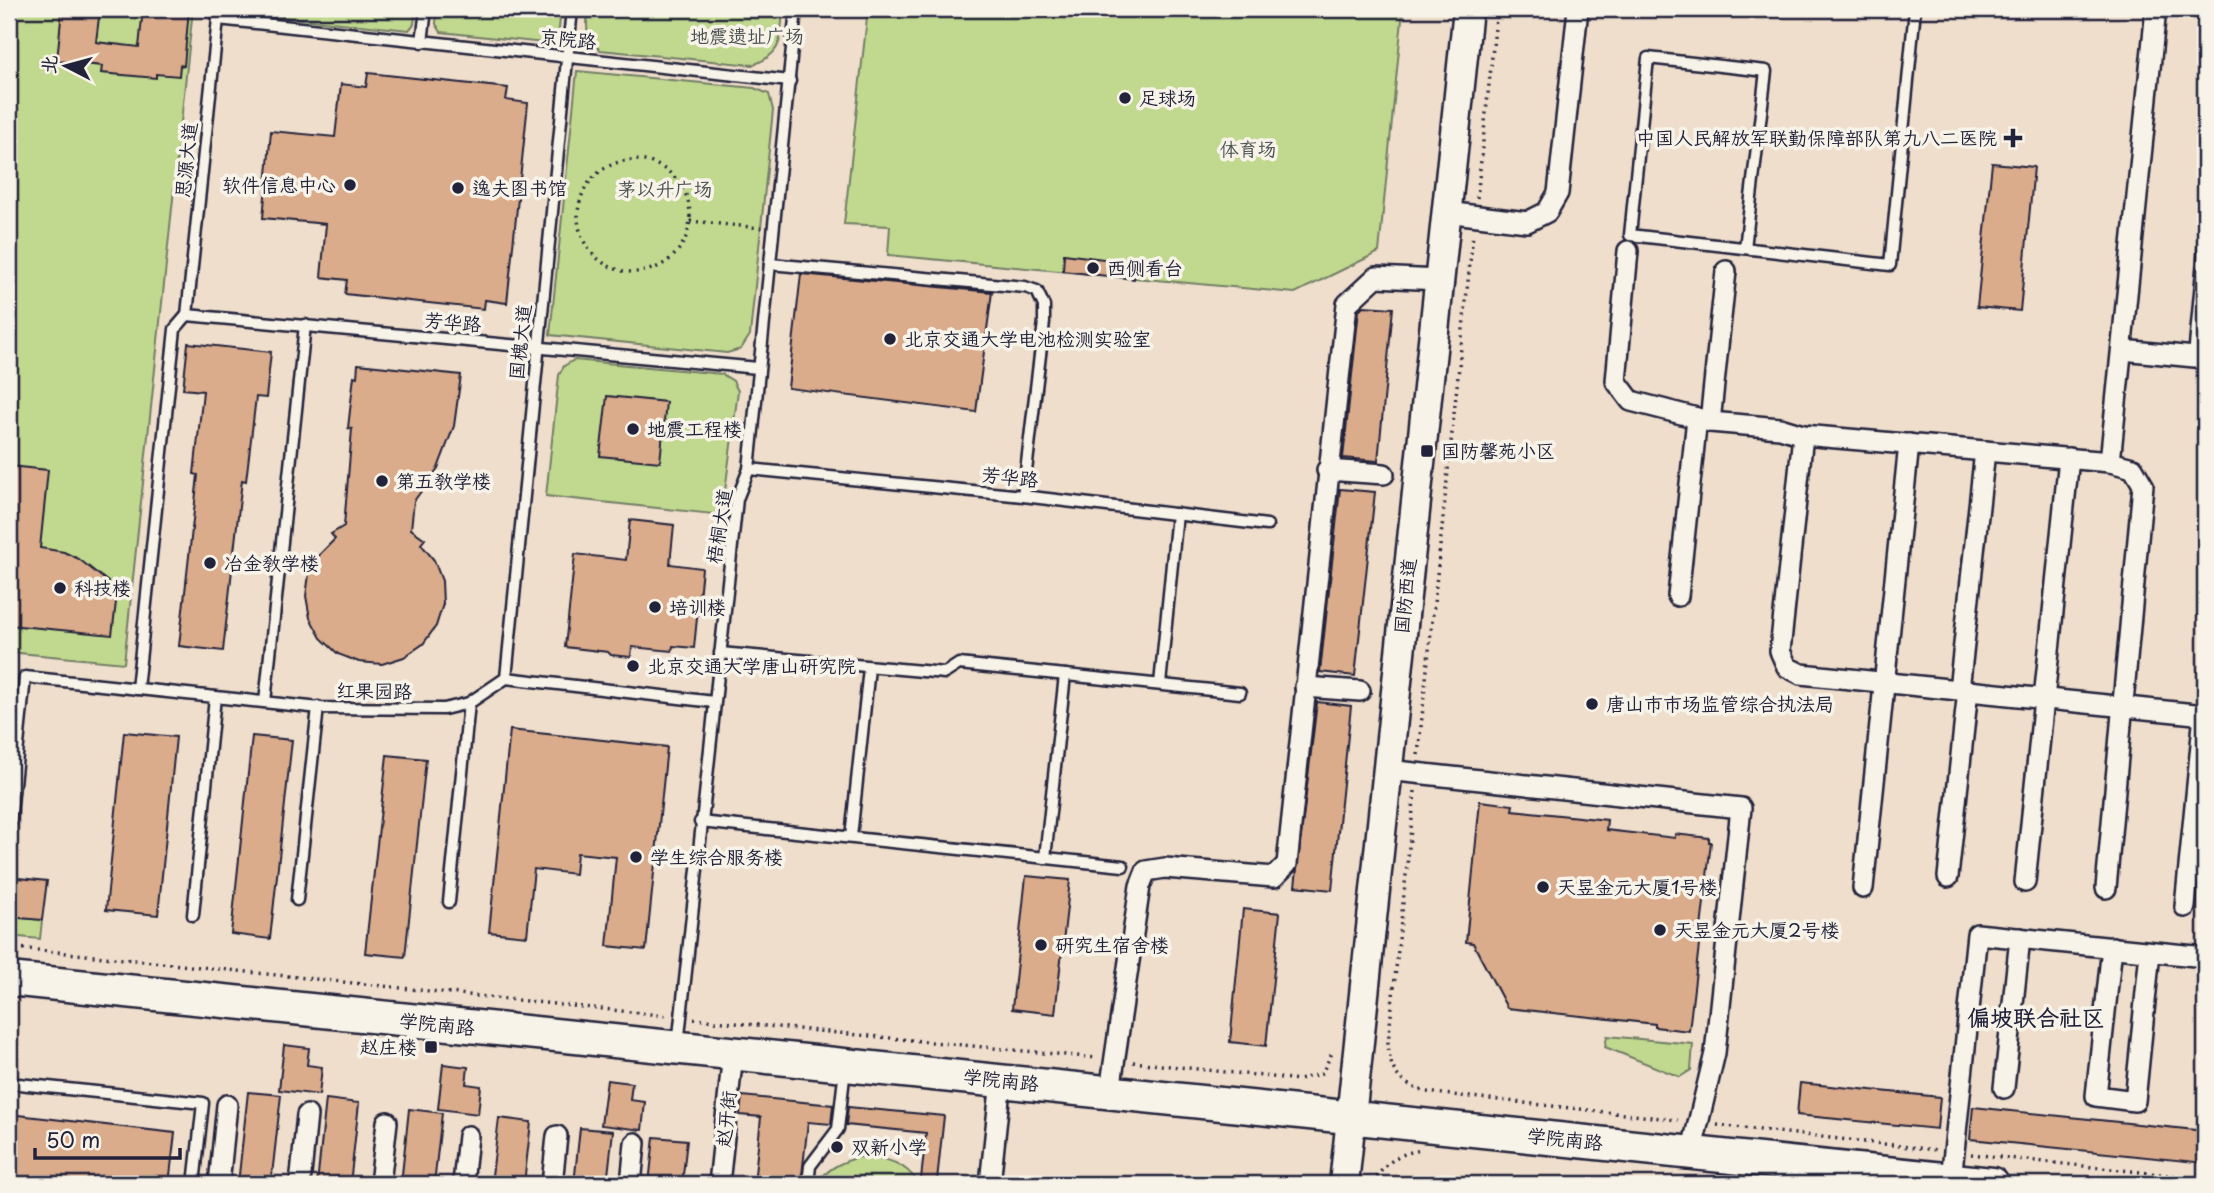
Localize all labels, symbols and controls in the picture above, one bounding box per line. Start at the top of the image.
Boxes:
street label: 京院路 [538,21,598,55]
park label: 地震遗址广场 [690,21,804,49]
north arrow [32,32,102,102]
text: 北 [33,53,63,75]
place label: 足球场 [1139,83,1196,111]
marker: 足球场 [1117,90,1133,106]
street label: 思源大道 [167,121,203,199]
place label: 中国人民解放军联勤保障部队第九八二医院 [1636,123,1997,151]
marker: 中国人民解放军联勤保障部队第九八二医院 [2003,128,2023,148]
park label: 体育场 [1219,134,1277,162]
place label: 软件信息中心 [222,170,336,198]
place label: 逸夫图书馆 [472,173,567,201]
park label: 茅以升广场 [617,174,713,202]
marker: 软件信息中心 [342,177,358,193]
marker: 逸夫图书馆 [450,180,466,196]
place label: 西侧看台 [1107,253,1183,281]
marker: 西侧看台 [1085,260,1101,276]
street label: 国槐大道 [501,303,537,381]
street label: 芳华路 [423,305,483,337]
place label: 北京交通大学电池检测实验室 [904,324,1151,352]
marker: 北京交通大学电池检测实验室 [882,331,898,347]
place label: 地震工程楼 [647,414,742,442]
marker: 地震工程楼 [625,421,641,437]
place label: 国防馨苑小区 [1441,436,1555,464]
marker: 国防馨苑小区 [1419,443,1435,459]
street label: 芳华路 [980,459,1040,493]
place label: 第五教学楼 [396,466,491,494]
marker: 第五教学楼 [374,473,390,489]
street label: 梧桐大道 [698,486,738,566]
place label: 冶金教学楼 [224,548,319,576]
marker: 冶金教学楼 [202,555,218,571]
street label: 国防西道 [1386,557,1422,635]
place label: 科技楼 [74,573,131,601]
marker: 科技楼 [52,580,68,596]
place label: 培训楼 [669,592,726,620]
marker: 培训楼 [647,599,663,615]
place label: 北京交通大学唐山研究院 [647,651,856,679]
marker: 北京交通大学唐山研究院 [625,658,641,674]
street label: 红果园路 [336,675,412,705]
place label: 唐山市市场监管综合执法局 [1606,689,1834,717]
marker: 唐山市市场监管综合执法局 [1584,696,1600,712]
place label: 学生综合服务楼 [650,842,783,870]
marker: 学生综合服务楼 [628,849,644,865]
place label: 天昱金元大厦1号楼 [1557,872,1718,900]
marker: 天昱金元大厦1号楼 [1535,879,1551,895]
place label: 天昱金元大厦2号楼 [1674,915,1839,943]
marker: 天昱金元大厦2号楼 [1652,922,1668,938]
place label: 研究生宿舍楼 [1055,930,1169,958]
marker: 研究生宿舍楼 [1033,937,1049,953]
district label: 偏坡联合社区 [1967,999,2105,1034]
street label: 学院南路 [398,1005,476,1041]
place label: 赵庄楼 [360,1032,417,1060]
marker: 赵庄楼 [423,1039,439,1055]
street label: 学院南路 [962,1061,1040,1097]
street label: 赵开街 [708,1089,742,1149]
scale bar [35,1116,180,1160]
street label: 学院南路 [1526,1120,1604,1156]
text: 50 m [46,1123,100,1155]
place label: 双新小学 [851,1132,927,1160]
marker: 双新小学 [829,1139,845,1155]

